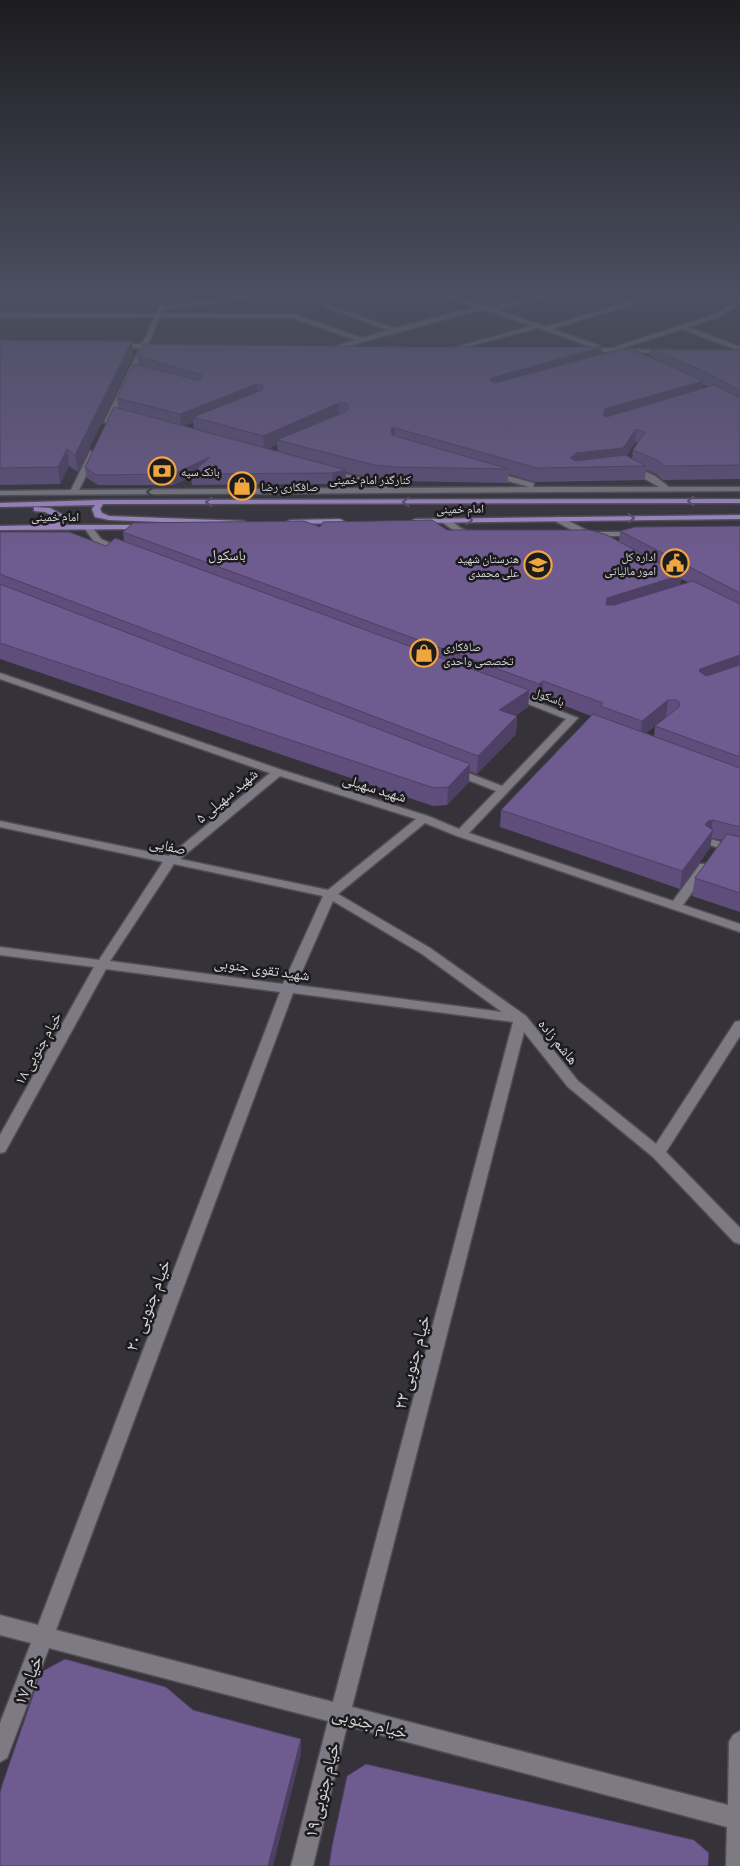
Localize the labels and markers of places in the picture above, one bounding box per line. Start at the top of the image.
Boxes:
bank icon: بانک سپه [147,456,177,486]
place label: بانک سپه [181,464,220,479]
shop icon: صافکاری رضا [227,471,257,501]
place label: صافکاری رضا [261,479,319,494]
public building icon: اداره کل امور مالیاتی [660,548,690,578]
place label: اداره کل امور مالیاتی [604,549,656,578]
school or university icon: هنرستان شهید علی محمدی [523,550,553,580]
place label: هنرستان شهید علی محمدی [457,551,519,580]
shop icon: صافکاری تخصصی واحدی [409,638,439,668]
place label: صافکاری تخصصی واحدی [443,639,514,668]

